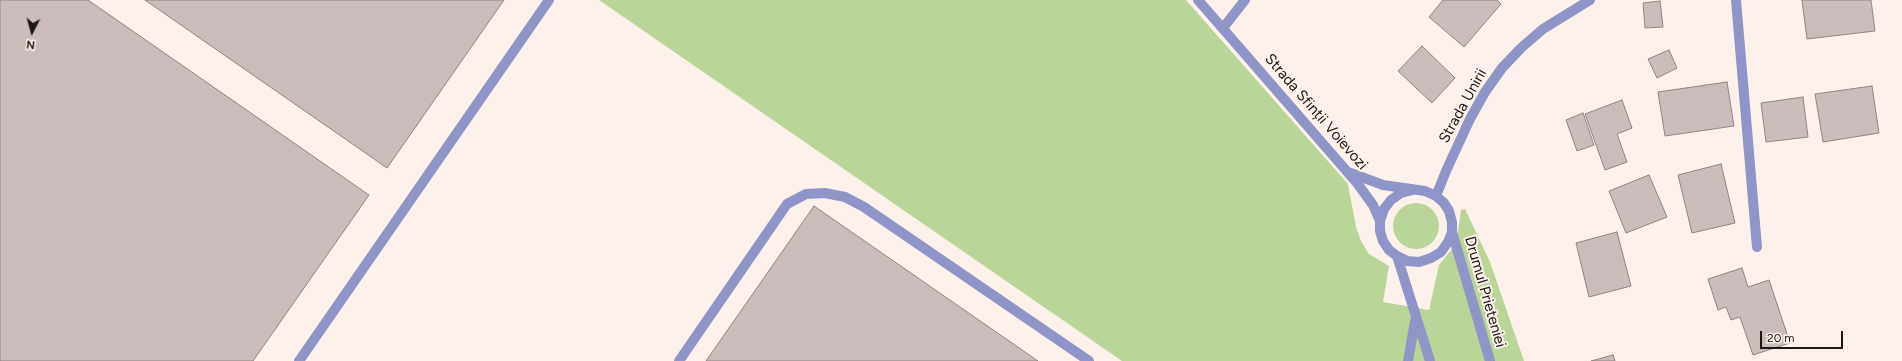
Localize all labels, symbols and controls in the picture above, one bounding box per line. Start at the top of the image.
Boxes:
north arrow [12,12,52,52]
text: N [26,38,36,51]
street label: Strada Sfinții Voievozi [1261,50,1371,174]
street label: Strada Unirii [1435,66,1491,146]
street label: Drumul Prieteniei [1461,234,1509,350]
scale bar [1762,323,1845,349]
text: 20 m [1767,331,1795,345]

